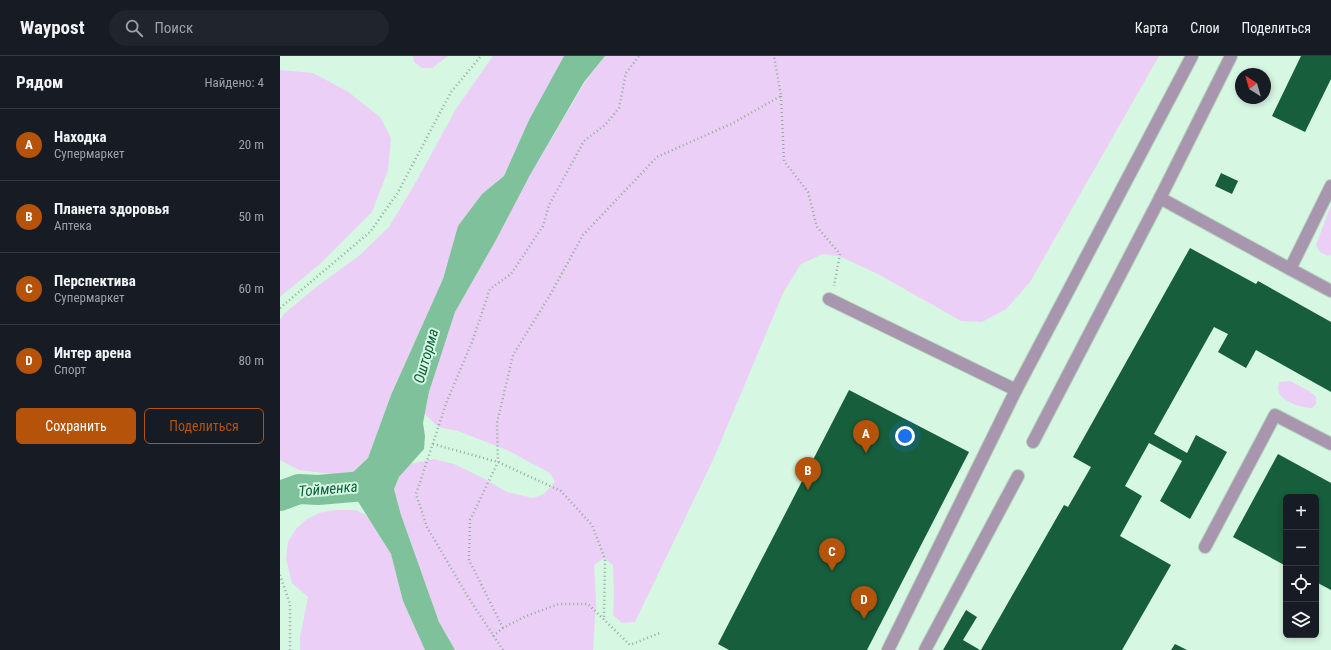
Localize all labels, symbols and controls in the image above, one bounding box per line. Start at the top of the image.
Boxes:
search box [109,10,389,46]
text: Waypost [20,16,85,39]
icon: search [123,17,145,39]
text: Поиск [155,19,193,37]
text: Карта [1135,20,1168,36]
text: Слои [1190,20,1220,36]
text: Поделиться [1242,20,1311,36]
north arrow [1235,68,1271,104]
text: Рядом [16,72,63,92]
text: Найдено: 4 [204,75,264,90]
text: Находка [54,128,107,146]
text: A [25,137,33,152]
text: 20 m [238,137,264,152]
text: Супермаркет [54,146,125,161]
text: Планета здоровья [54,200,169,218]
text: B [25,209,33,224]
text: 50 m [238,209,264,224]
text: Аптека [54,218,92,233]
text: Перспектива [54,272,136,290]
text: C [25,281,33,296]
text: 60 m [238,281,264,296]
text: Супермаркет [54,290,125,305]
water label: Ошторма [410,327,442,385]
text: Интер арена [54,344,131,362]
text: D [25,353,33,368]
text: 80 m [238,353,264,368]
text: Спорт [54,362,86,377]
button: Сохранить [16,408,136,444]
button: Поделиться [144,408,264,444]
pin: A [853,420,879,453]
your location [895,426,915,446]
pin: B [795,457,821,490]
water label: Тойменка [298,477,358,501]
map controls [1283,494,1319,638]
button: + [1283,494,1319,530]
button: − [1283,530,1319,566]
pin: C [819,538,845,571]
button: locate [1283,566,1319,602]
pin: D [851,586,877,619]
button: layers [1283,602,1319,638]

